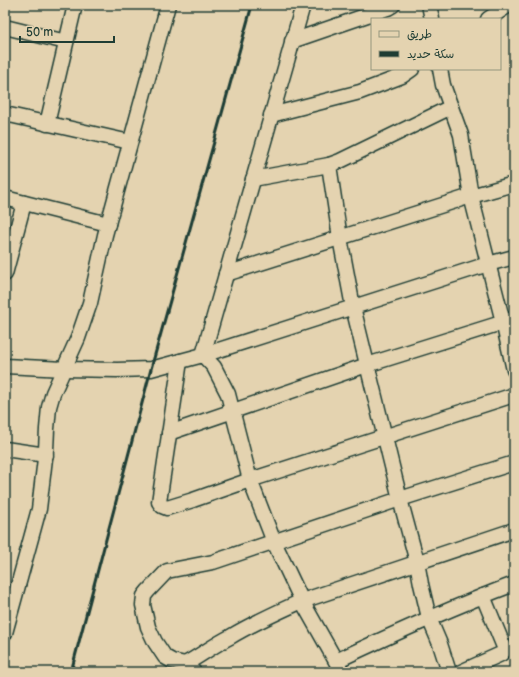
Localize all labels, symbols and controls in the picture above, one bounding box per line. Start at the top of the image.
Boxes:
scale bar [20,18,114,44]
legend [371,18,501,70]
text: 50 m [26,25,53,40]
text: طريق [407,27,432,42]
text: سكة حديد [407,47,454,62]

